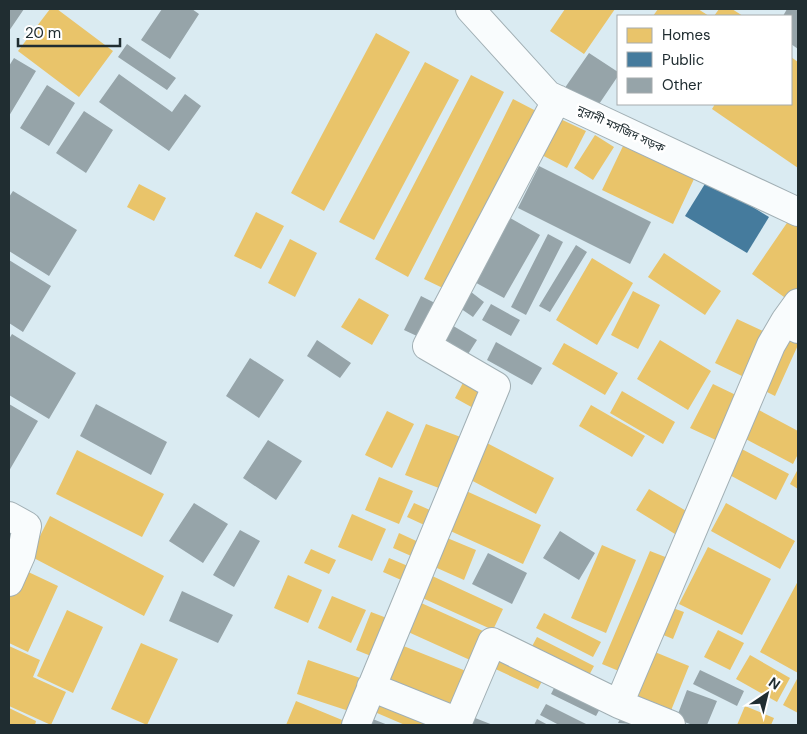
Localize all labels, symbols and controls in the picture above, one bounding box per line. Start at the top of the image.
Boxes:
scale bar [18,15,120,47]
legend [617,15,792,105]
text: 20 m [25,23,61,43]
text: Homes [662,25,711,45]
text: Public [662,50,704,70]
text: Other [662,75,703,95]
street label: নুরানী মসজিদ সড়ক [574,101,668,156]
north arrow [742,669,792,719]
text: N [765,673,784,694]

